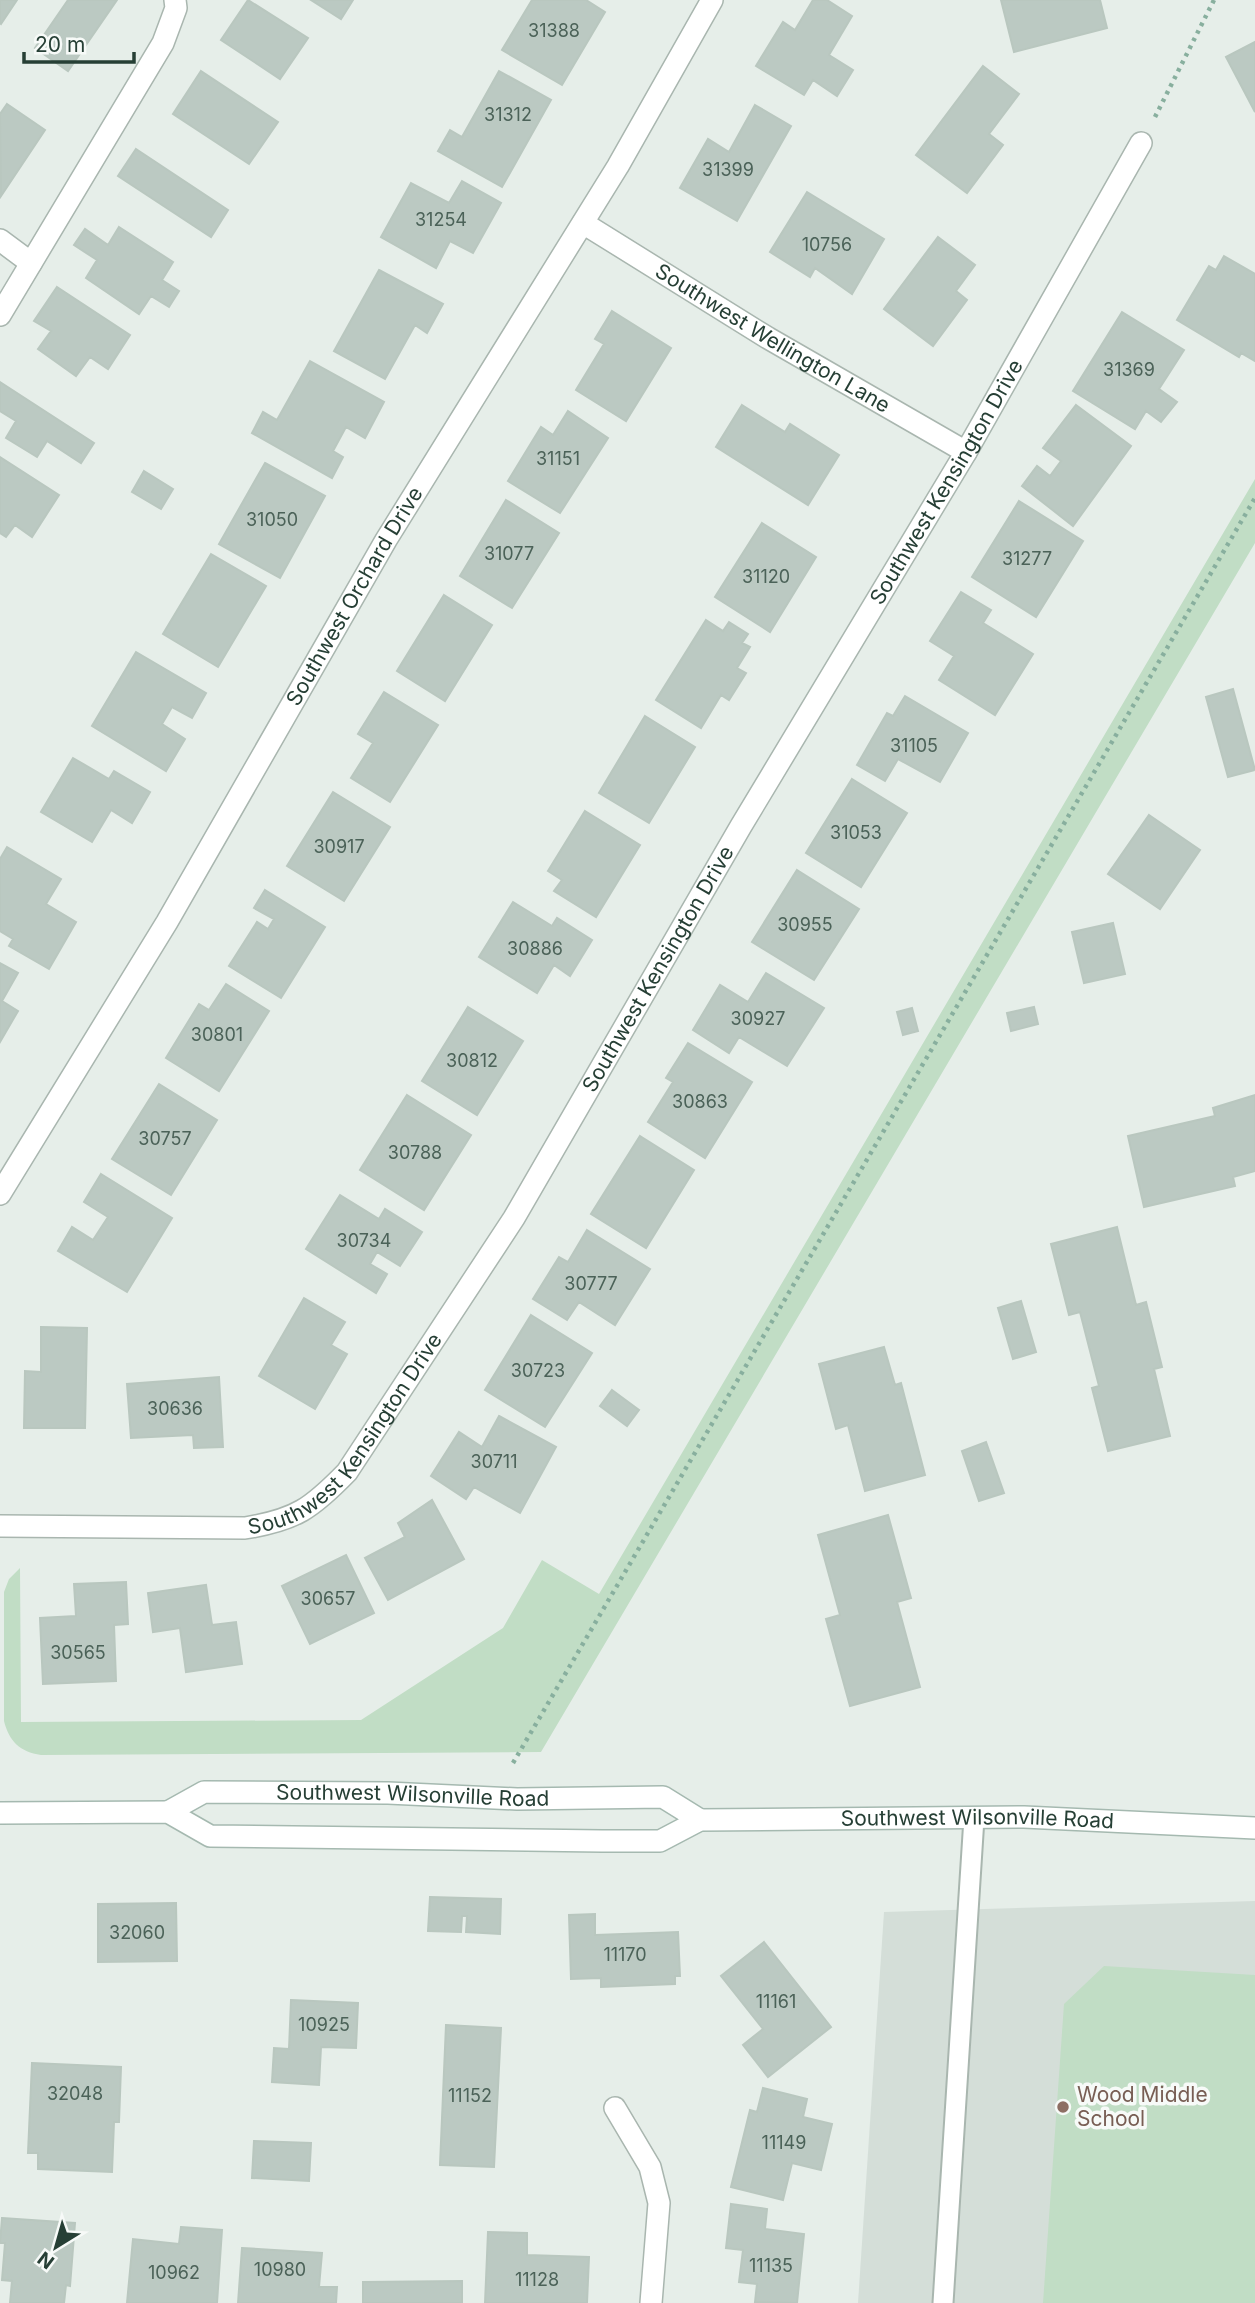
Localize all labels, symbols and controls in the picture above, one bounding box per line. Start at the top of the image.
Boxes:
house number: 31388 [528,20,580,41]
scale bar [24,21,135,65]
text: 20 m [35,32,85,57]
house number: 31312 [484,104,532,125]
house number: 31399 [702,159,754,180]
house number: 31254 [415,209,467,230]
house number: 10756 [802,234,852,255]
street label: Southwest Wellington Lane [651,258,895,418]
street label: Southwest Kensington Drive [864,355,1028,609]
house number: 31369 [1103,359,1155,380]
house number: 31151 [536,448,580,469]
street label: Southwest Orchard Drive [281,482,428,710]
house number: 31050 [246,509,298,530]
house number: 31077 [484,543,534,564]
house number: 31277 [1002,548,1052,569]
house number: 31120 [742,566,790,587]
house number: 31105 [890,735,938,756]
house number: 31053 [830,822,882,843]
house number: 30917 [313,836,365,857]
street label: Southwest Kensington Drive [577,841,739,1096]
house number: 30955 [777,914,833,935]
house number: 30886 [507,938,563,959]
house number: 30927 [731,1008,785,1029]
house number: 30801 [191,1024,243,1045]
house number: 30812 [446,1050,498,1071]
house number: 30863 [672,1091,728,1112]
house number: 30757 [138,1128,192,1149]
house number: 30788 [388,1142,442,1163]
house number: 30734 [337,1230,391,1251]
house number: 30777 [564,1273,618,1294]
street label: Southwest Kensington Drive [246,1328,447,1539]
house number: 30723 [511,1360,565,1381]
house number: 30636 [147,1398,203,1419]
house number: 30711 [471,1451,517,1472]
house number: 30657 [301,1588,355,1609]
house number: 30565 [50,1642,106,1663]
street label: Southwest Wilsonville Road [276,1779,550,1811]
street label: Southwest Wilsonville Road [841,1804,1115,1833]
house number: 32060 [109,1922,165,1943]
house number: 11170 [603,1944,647,1965]
house number: 11161 [756,1991,796,2012]
house number: 10925 [298,2014,350,2035]
place label: Wood Middle School [1077,2082,1208,2131]
house number: 32048 [47,2083,103,2104]
house number: 11152 [448,2085,492,2106]
marker: Wood Middle School [1055,2099,1071,2115]
house number: 11149 [762,2132,806,2153]
north arrow [21,2212,91,2282]
text: N [33,2247,59,2274]
house number: 11135 [749,2255,793,2276]
house number: 10980 [254,2259,306,2280]
house number: 10962 [148,2262,200,2283]
house number: 11128 [515,2269,559,2290]

